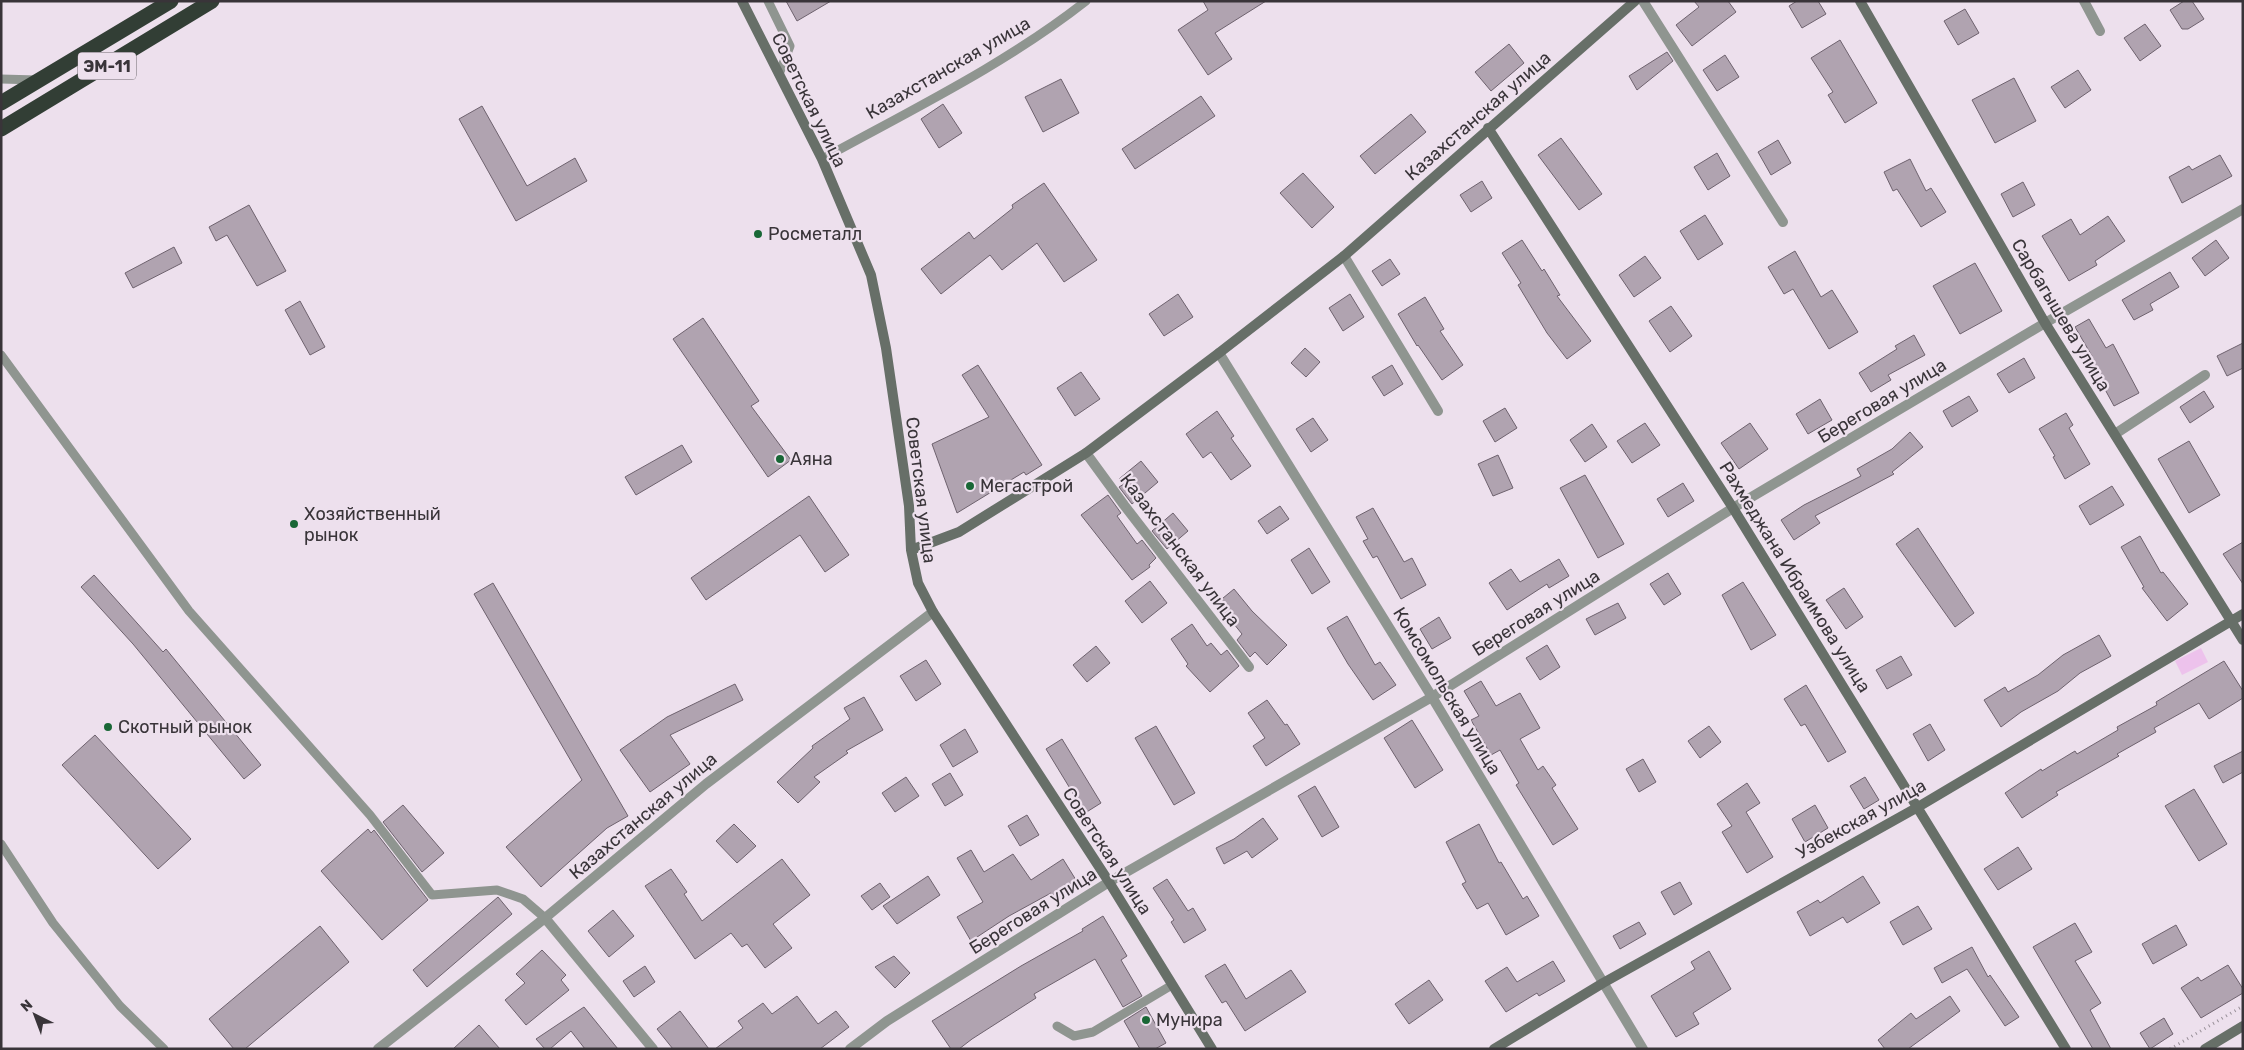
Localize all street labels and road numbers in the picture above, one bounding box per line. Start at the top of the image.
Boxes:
street label: Казахстанская улица [862,12,1034,124]
street label: Советская улица [767,29,851,171]
street label: Казахстанская улица [1401,47,1555,185]
road number: ЭМ-11 [78,52,136,80]
street label: Сарбагышева улица [2007,235,2115,395]
street label: Береговая улица [1814,354,1950,448]
street label: Советская улица [901,416,941,564]
street label: Рахмеджана Ибраимова улица [1715,457,1875,697]
street label: Казахстанская улица [1115,469,1245,631]
street label: Береговая улица [1468,565,1604,661]
street label: Комсомольская улица [1388,603,1506,779]
street label: Казахстанская улица [565,748,721,884]
street label: Узбекская улица [1792,774,1930,864]
street label: Советская улица [1058,783,1156,919]
street label: Береговая улица [965,863,1101,959]

